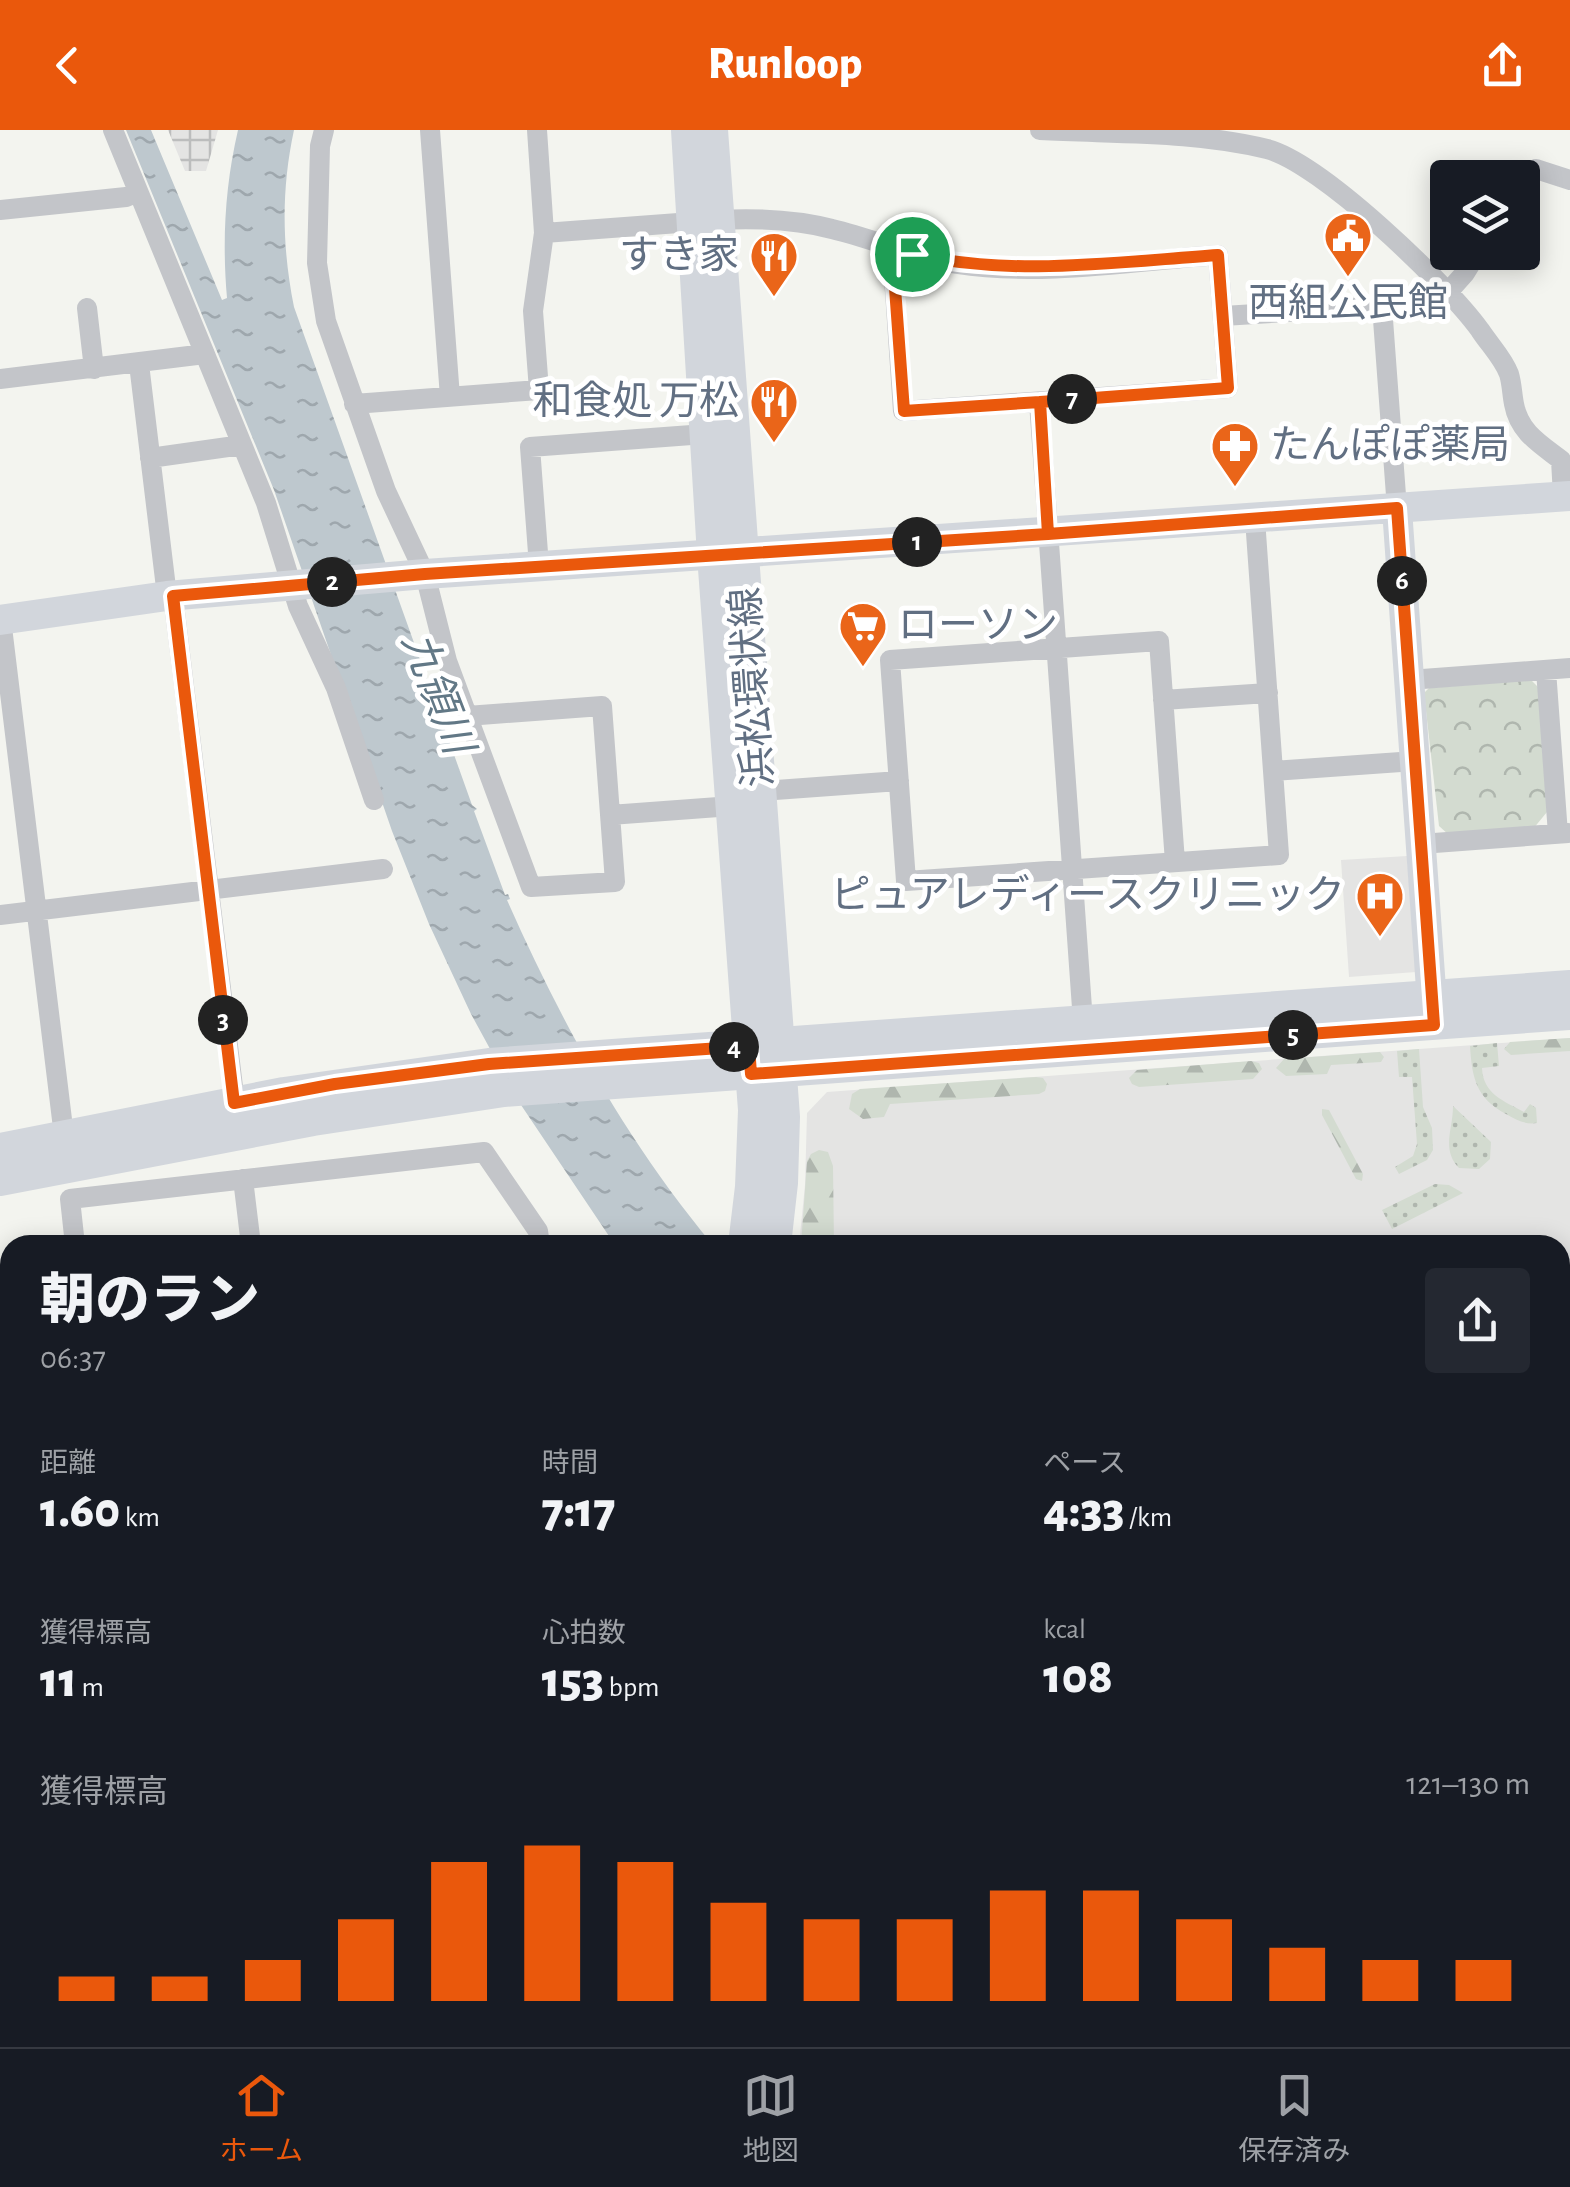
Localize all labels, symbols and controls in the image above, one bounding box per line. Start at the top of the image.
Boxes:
icon: back [40,38,95,93]
icon: share [1475,38,1530,93]
text: Runloop [708,42,862,87]
map controls [1430,160,1540,270]
button: layers [1430,160,1540,270]
public building icon: 西組公民館 [1322,210,1374,278]
pin [870,212,955,297]
icon: arrive [885,227,940,282]
restaurant icon: すき家 [748,230,800,298]
place label: すき家 [619,234,739,276]
place label: 西組公民館 [1248,282,1448,324]
pin: 7 [1047,374,1097,424]
restaurant icon: 和食処 万松 [748,376,800,444]
place label: 和食処 万松 [532,380,739,422]
text: 7 [1066,385,1078,413]
pharmacy icon: たんぽぽ薬局 [1209,420,1261,488]
place label: たんぽぽ薬局 [1270,423,1510,466]
pin: 1 [892,517,942,567]
text: 1 [912,528,922,556]
pin: 6 [1377,556,1427,606]
pin: 2 [307,557,357,607]
text: 6 [1395,567,1409,595]
text: 2 [325,568,339,596]
street label: 浜松環状線 [724,586,780,788]
supermarket icon: ローソン [837,600,889,668]
place label: ローソン [898,606,1058,646]
water label: 九領川 [395,626,482,763]
hospital icon: ピュアレディースクリニック [1354,870,1406,938]
place label: ピュアレディースクリニック [831,873,1345,916]
pin: 3 [198,995,248,1045]
text: 3 [217,1006,229,1034]
pin: 5 [1268,1010,1318,1060]
text: 5 [1287,1021,1299,1049]
pin: 4 [709,1022,759,1072]
text: 4 [727,1033,741,1061]
button: share [1425,1268,1530,1373]
text: 朝のラン [40,1274,260,1329]
text: 06:37 [40,1342,106,1374]
text: 距離 [40,1450,96,1478]
text: 時間 [542,1450,598,1478]
text: ペース [1043,1450,1126,1478]
text: 1.60 [40,1486,120,1536]
text: 7:17 [542,1486,615,1536]
text: 4:33 [1043,1486,1124,1536]
text: km [120,1504,160,1532]
text: /km [1124,1504,1172,1532]
text: kcal [1043,1616,1086,1644]
text: 獲得標高 [40,1620,152,1648]
text: 心拍数 [542,1620,626,1648]
text: 108 [1043,1652,1113,1702]
text: 11 [40,1656,77,1706]
text: 153 [542,1656,604,1706]
text: m [77,1674,104,1702]
text: bpm [604,1674,659,1702]
text: 121–130 m [1406,1768,1530,1800]
text: 獲得標高 [40,1776,168,1808]
tab: ホーム [220,2068,303,2169]
tab: 地図 [743,2068,799,2169]
tab: 保存済み [1238,2068,1350,2169]

